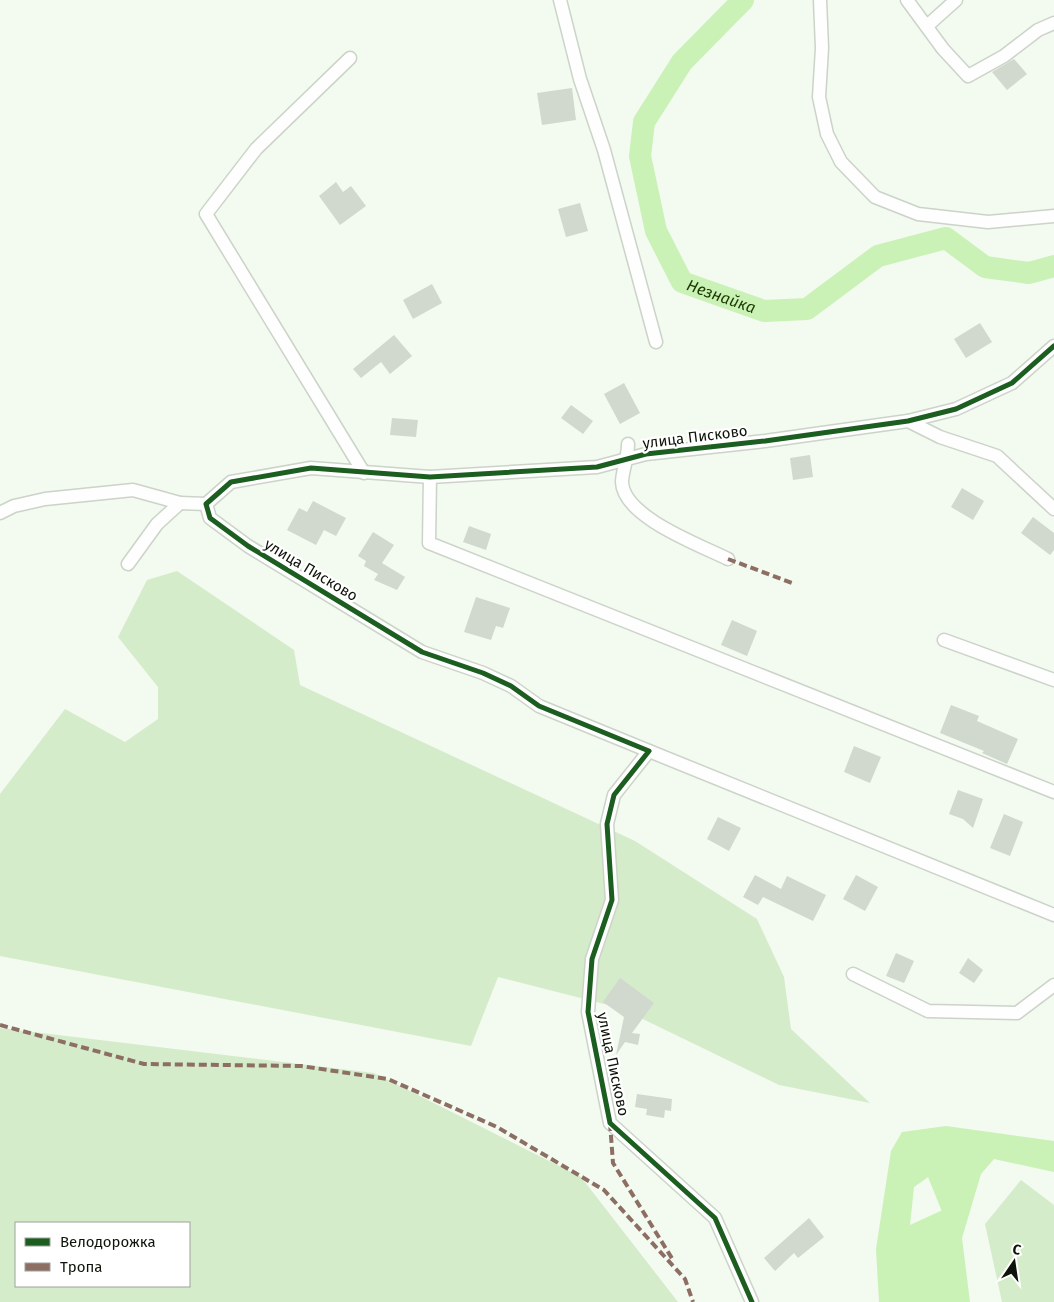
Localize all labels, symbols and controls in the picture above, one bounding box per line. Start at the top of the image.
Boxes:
water label: Незнайка [684,275,759,317]
street label: улица Писково [641,422,749,452]
street label: улица Писково [261,535,361,605]
street label: улица Писково [593,1010,633,1118]
legend [15,1222,190,1287]
text: Велодорожка [60,1233,156,1251]
north arrow [989,1237,1039,1287]
text: С [1011,1241,1023,1259]
text: Тропа [60,1258,102,1276]

